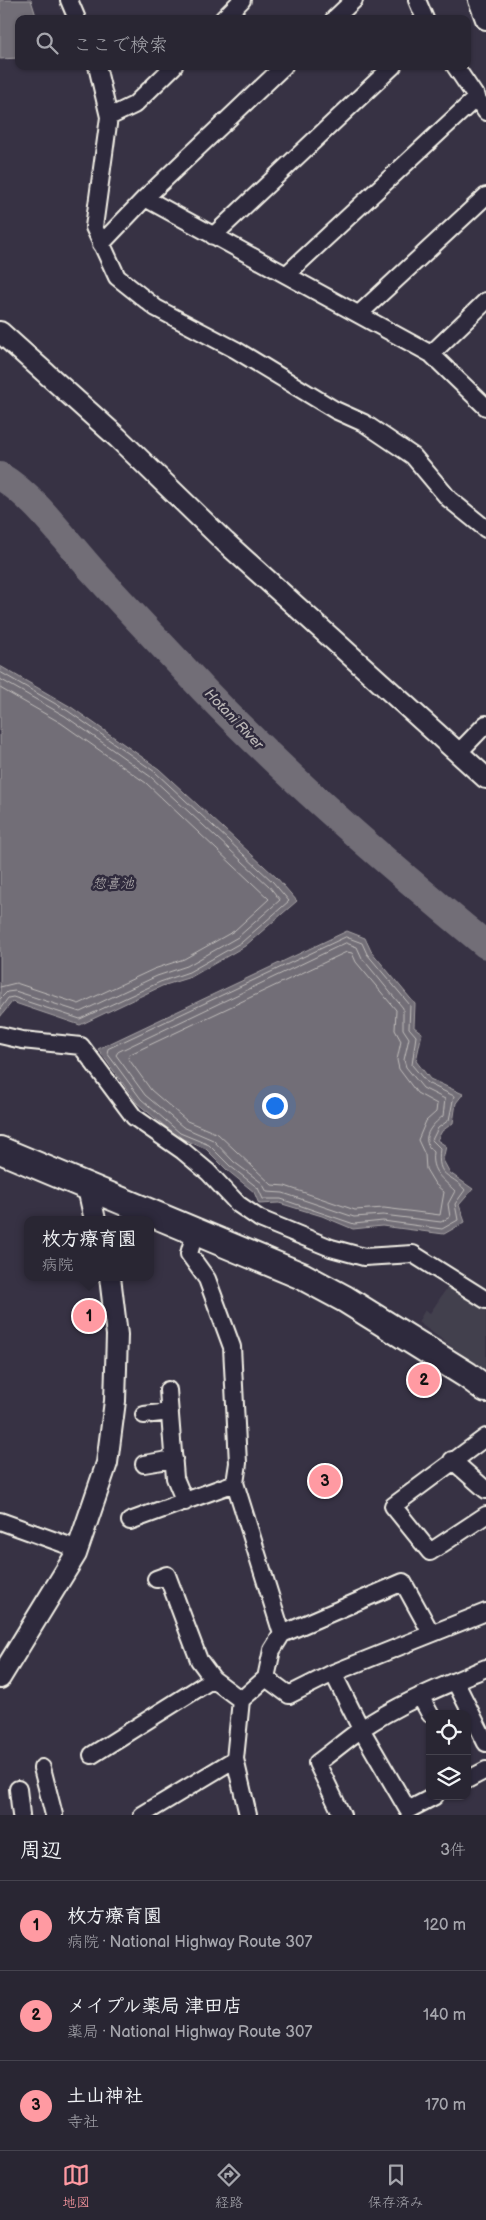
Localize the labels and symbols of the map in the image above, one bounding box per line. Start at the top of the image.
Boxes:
water label: Hotani River [201,685,268,753]
water label: 惣喜池 [92,875,135,892]
your location [262,1093,288,1119]
pin: 1 [73,1297,105,1335]
pin: 2 [408,1361,440,1399]
pin: 3 [309,1462,341,1500]

